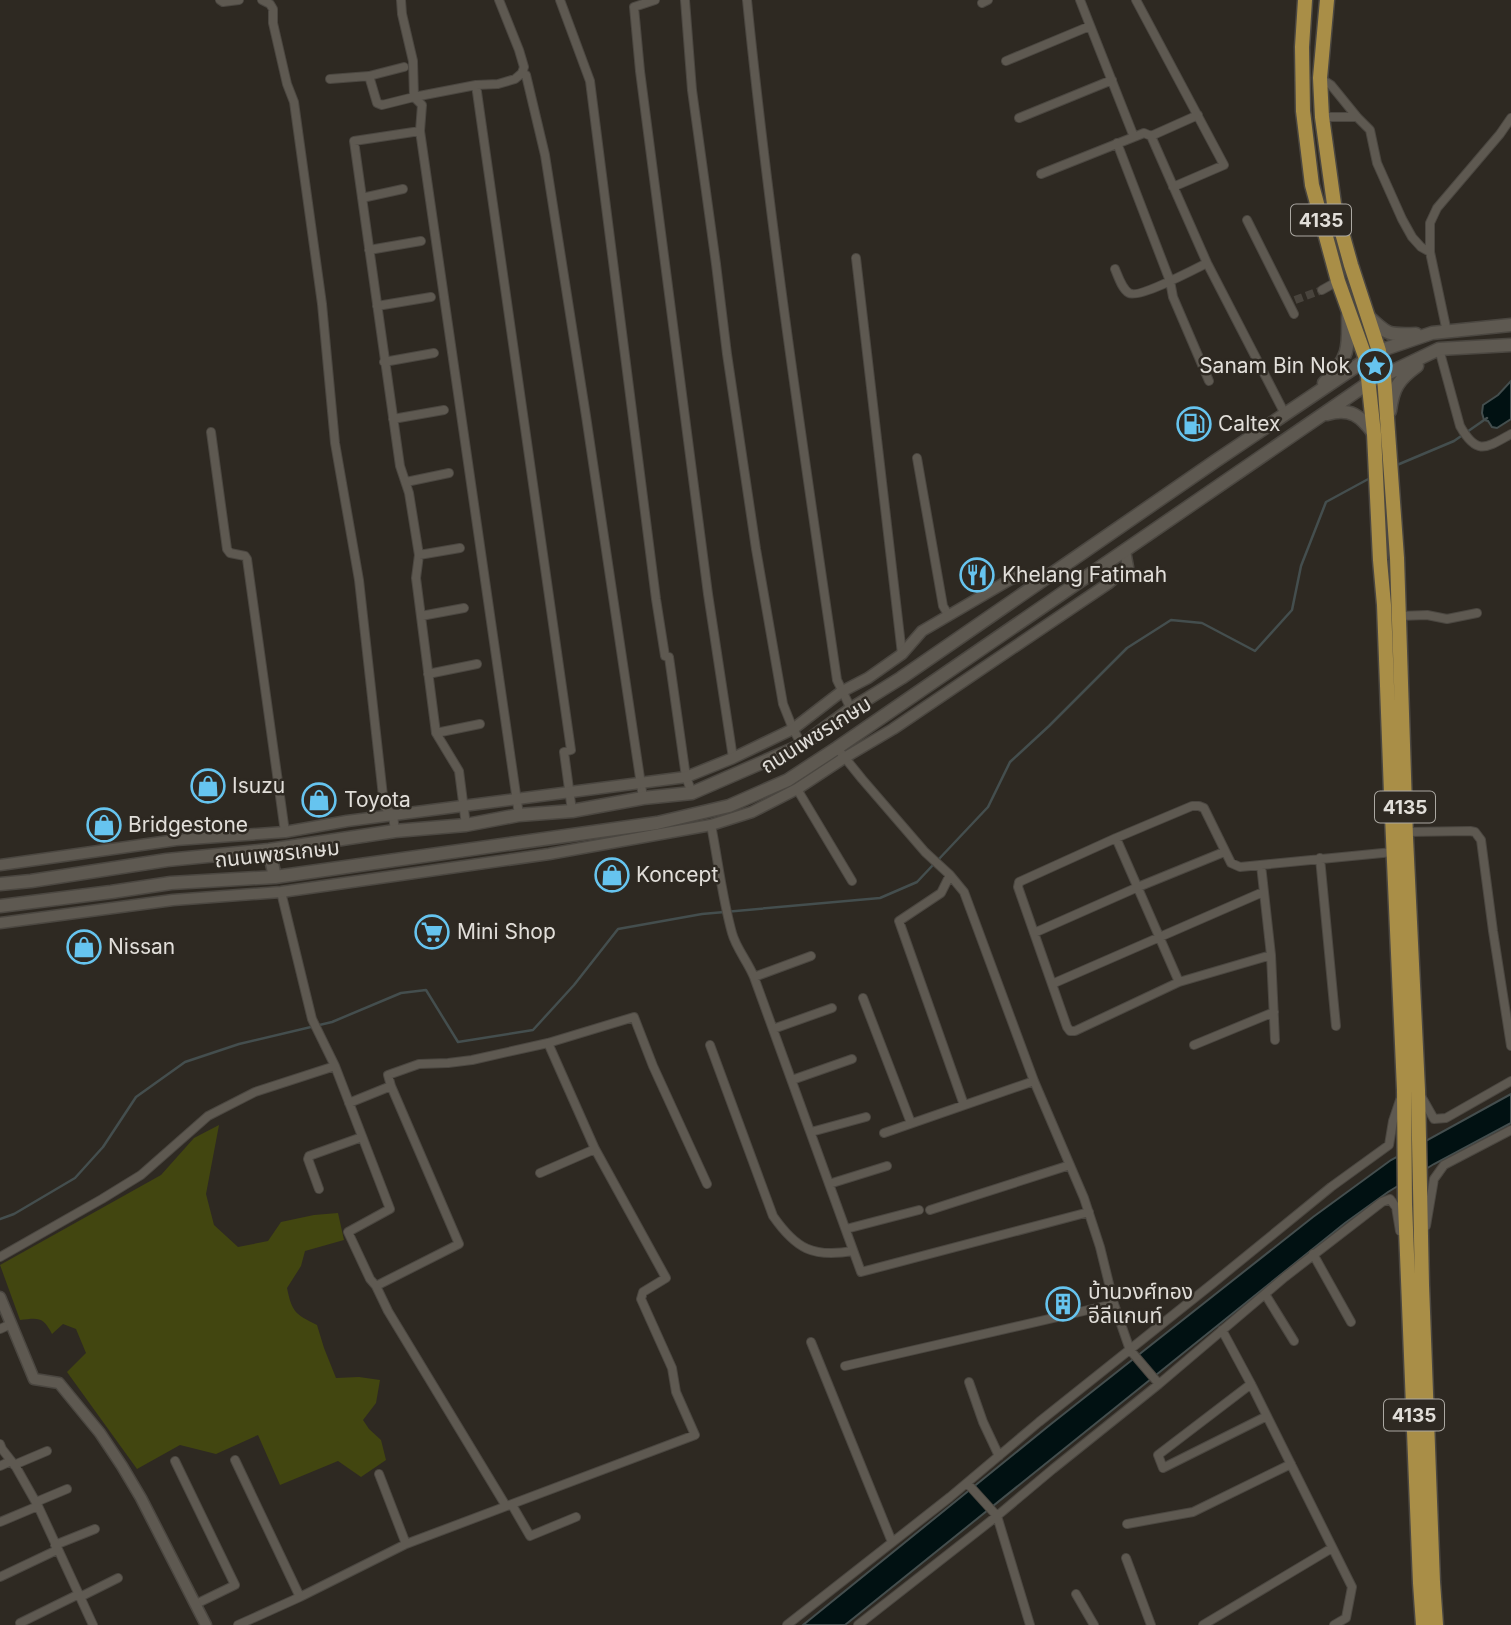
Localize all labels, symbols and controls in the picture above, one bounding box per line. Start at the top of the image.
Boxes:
road number: 4135 [1291,204,1351,235]
place icon: Sanam Bin Nok [1356,347,1394,385]
place label: Sanam Bin Nok [1199,353,1350,378]
fuel station icon: Caltex [1175,405,1213,443]
place label: Caltex [1218,411,1280,436]
restaurant icon: Khelang Fatimah [958,556,996,594]
place label: Khelang Fatimah [1002,562,1167,587]
street label: ถนนเพชรเกษม [756,691,876,778]
shop icon: Isuzu [189,767,227,805]
place label: Isuzu [232,773,285,798]
shop icon: Toyota [300,781,338,819]
place label: Toyota [344,787,411,812]
road number: 4135 [1375,792,1435,822]
shop icon: Bridgestone [85,806,123,844]
place label: Bridgestone [128,812,248,837]
street label: ถนนเพชรเกษม [213,835,341,873]
shop icon: Koncept [593,856,631,894]
place label: Koncept [636,862,718,887]
supermarket icon: Mini Shop [413,913,451,951]
place label: Mini Shop [457,919,556,944]
shop icon: Nissan [65,928,103,966]
place label: Nissan [108,934,175,959]
place label: บ้านวงศ์ทอง อีลีแกนท์ [1088,1279,1193,1328]
building icon: บ้านวงศ์ทอง อีลีแกนท์ [1044,1285,1082,1323]
road number: 4135 [1384,1400,1444,1430]

